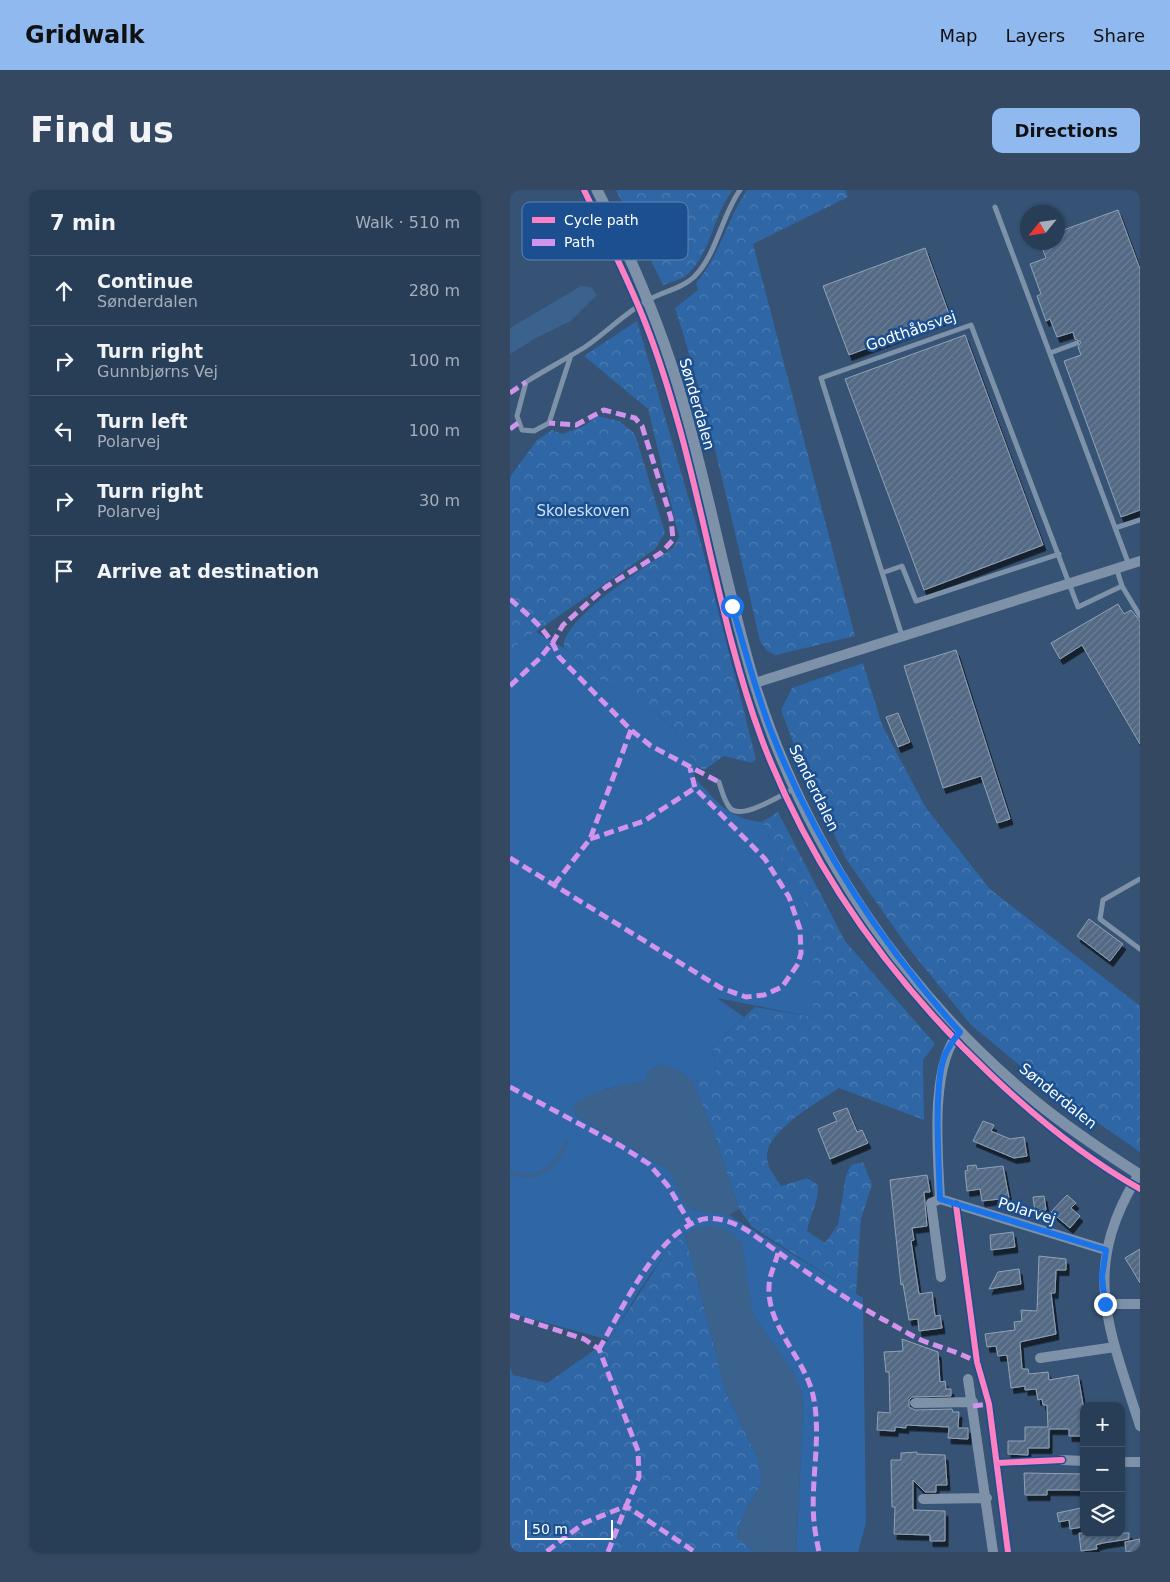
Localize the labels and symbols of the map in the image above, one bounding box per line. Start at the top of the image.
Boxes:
legend [522,202,688,260]
north arrow [1020,205,1065,250]
text: Cycle path [564,212,639,228]
text: Path [564,234,595,250]
street label: Godthåbsvej [863,307,959,355]
street label: Sønderdalen [675,356,719,452]
park label: Skoleskoven [536,502,630,520]
route start [721,595,744,618]
street label: Sønderdalen [785,742,843,834]
street label: Sønderdalen [1016,1059,1100,1133]
street label: Polarvej [996,1194,1058,1228]
route end [1094,1293,1117,1316]
scale bar [525,1517,612,1540]

